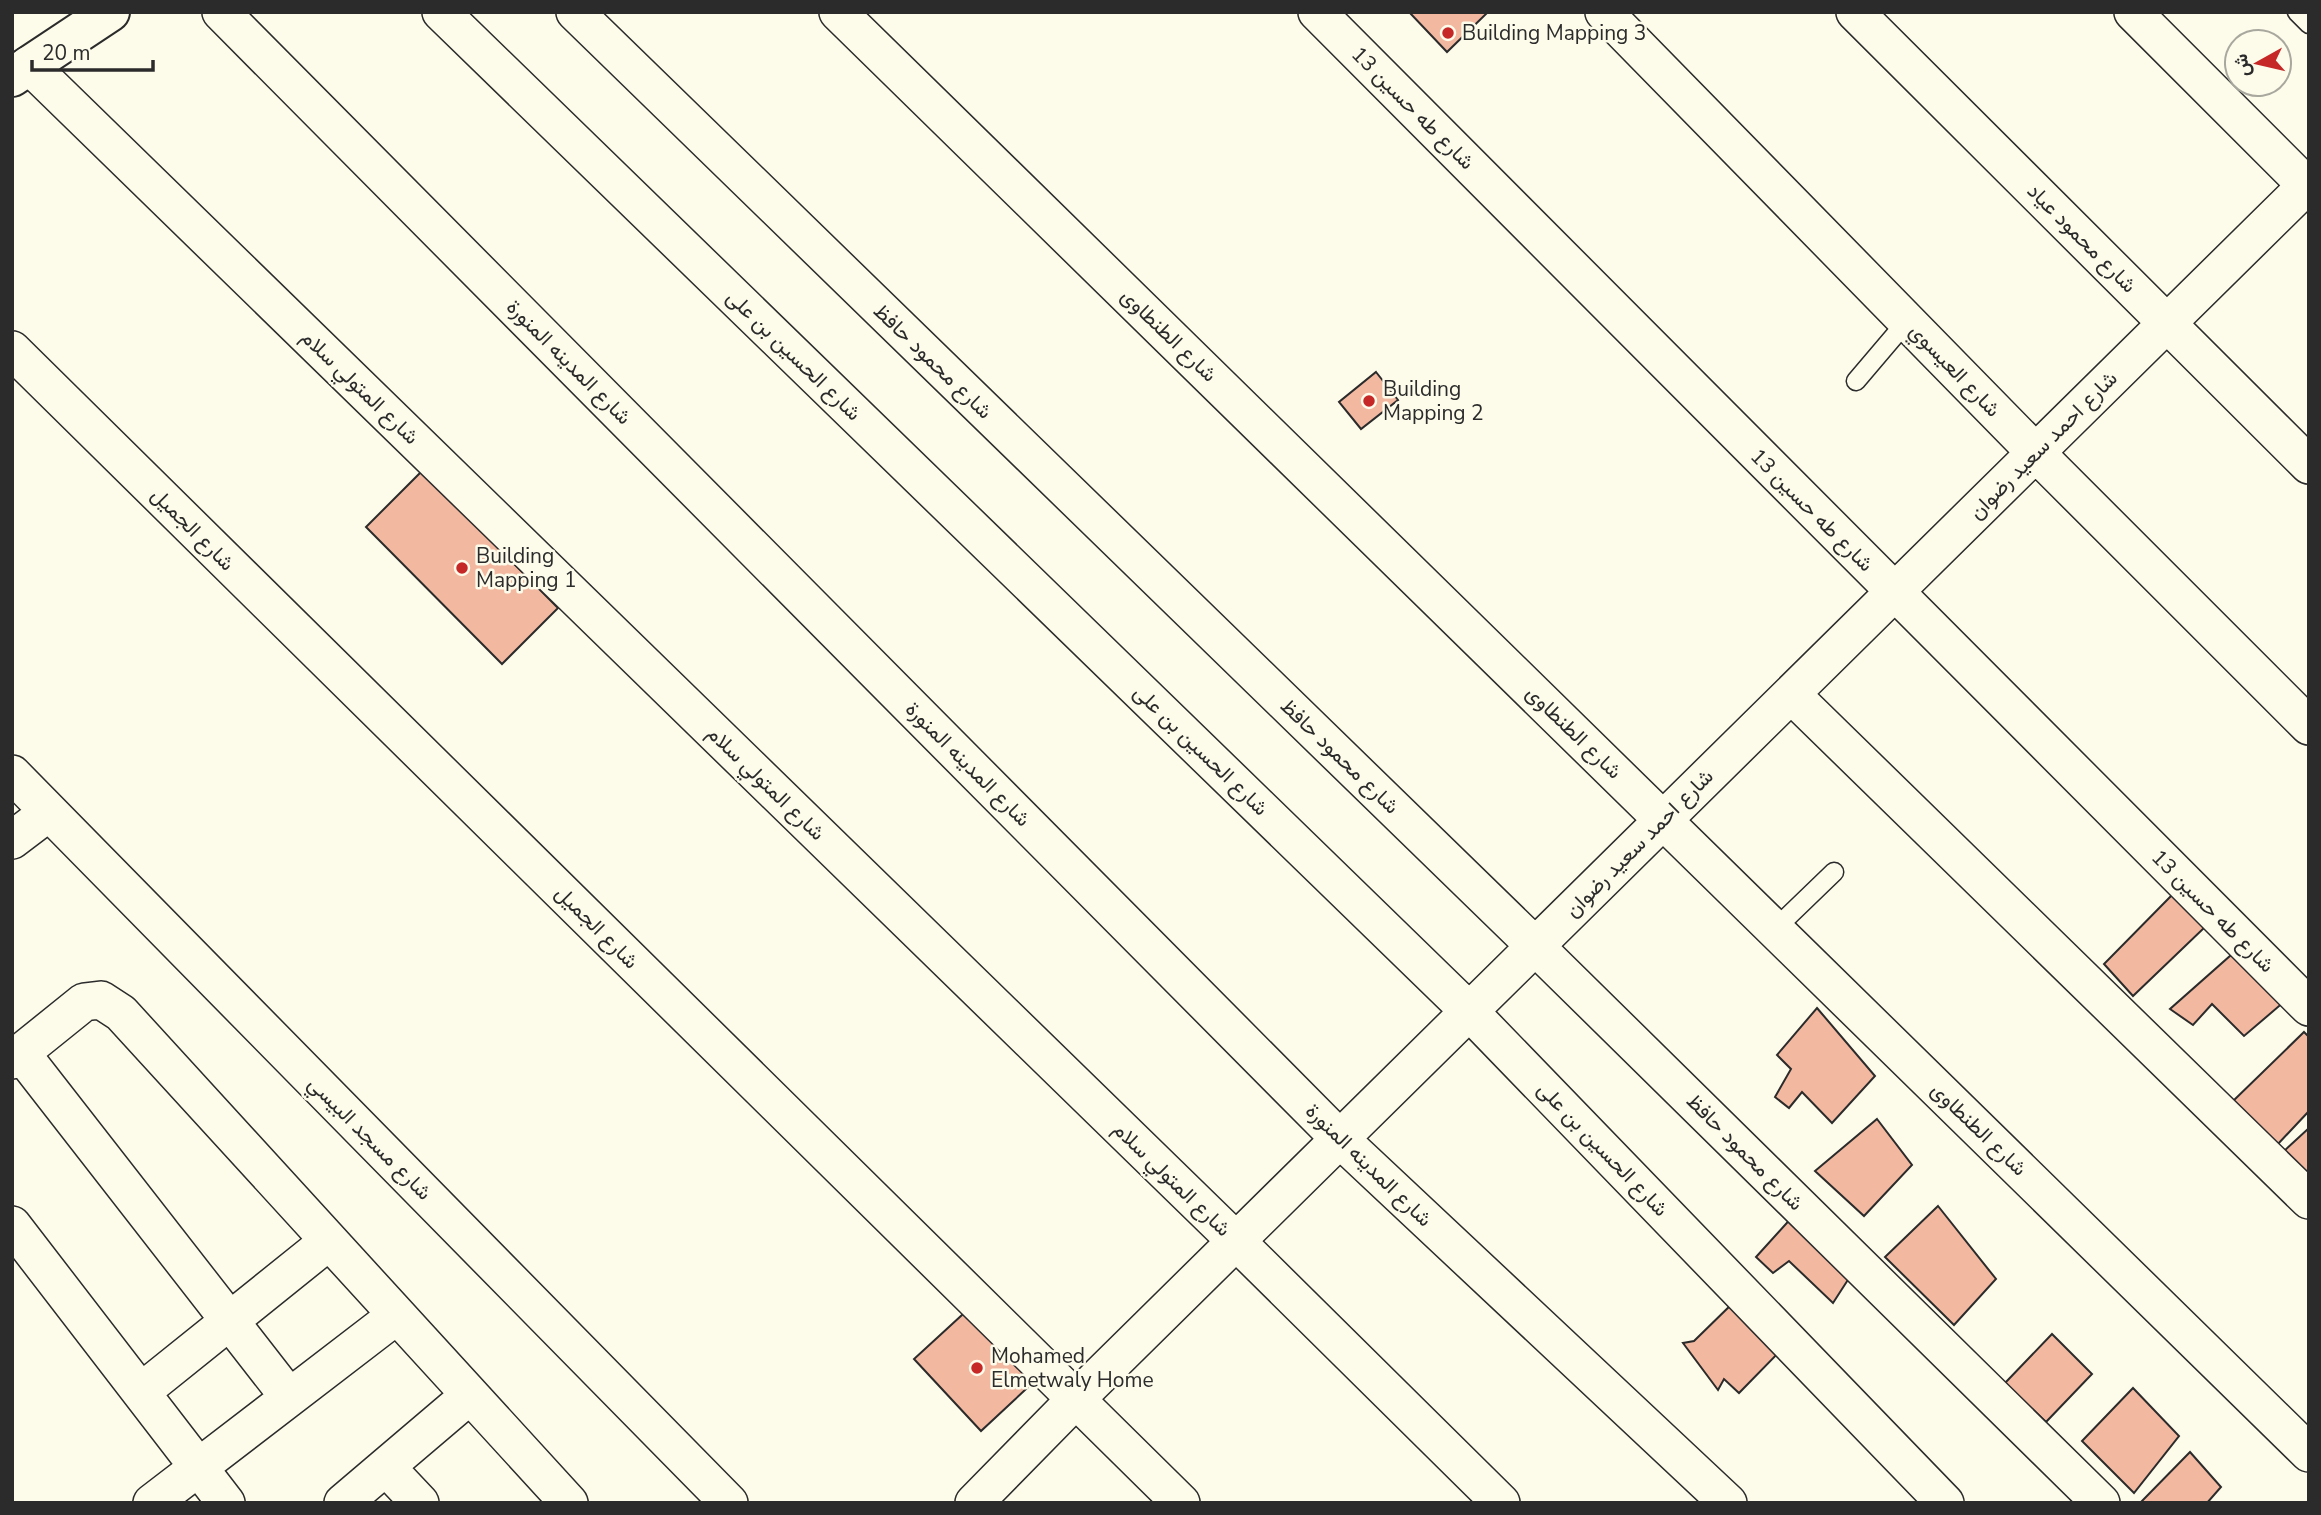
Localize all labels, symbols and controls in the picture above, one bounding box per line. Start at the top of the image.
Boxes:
place label: Building Mapping 3 [1462,19,1646,47]
marker: Building Mapping 3 [1440,25,1456,41]
scale bar [32,28,152,72]
north arrow [2223,28,2293,98]
text: 20 m [42,39,91,67]
street label: شارع طه حسين 13 [1345,40,1481,176]
text: ش [2228,52,2257,78]
street label: شارع محمود عياد [2021,177,2143,299]
street label: شارع الطنطاوى [1115,282,1223,388]
street label: شارع الحسين بن على [720,283,868,427]
street label: شارع المدينه المنورة [500,293,638,431]
street label: شارع محمود حافظ [867,297,999,425]
street label: شارع العيسوي [1901,317,2007,425]
street label: شارع المتولي سلام [293,323,425,453]
street label: شارع احمد سعيد رضوان [1963,365,2123,525]
place label: Building Mapping 2 [1383,375,1484,427]
marker: Building Mapping 2 [1361,393,1377,409]
street label: شارع طه حسين 13 [1744,442,1880,578]
street label: شارع الجميل [145,481,241,577]
place label: Building Mapping 1 [476,542,577,594]
marker: Building Mapping 1 [454,560,470,576]
street label: شارع الحسين بن على [1127,678,1275,822]
street label: شارع الطنطاوى [1520,679,1628,785]
street label: شارع محمود حافظ [1274,692,1406,820]
street label: شارع المدينه المنورة [899,695,1037,833]
street label: شارع المتولي سلام [699,719,831,849]
street label: شارع احمد سعيد رضوان [1559,763,1719,923]
street label: شارع طه حسين 13 [2145,843,2281,979]
street label: شارع الجميل [549,879,645,975]
street label: شارع مسجد البيسي [300,1070,438,1208]
street label: شارع الحسين بن على [1531,1075,1675,1223]
street label: شارع الطنطاوى [1925,1076,2033,1182]
street label: شارع محمود حافظ [1680,1087,1810,1217]
street label: شارع المدينه المنورة [1299,1097,1439,1233]
street label: شارع المتولي سلام [1105,1115,1237,1245]
place label: Mohamed Elmetwaly Home [991,1342,1154,1394]
marker: Mohamed Elmetwaly Home [969,1360,985,1376]

